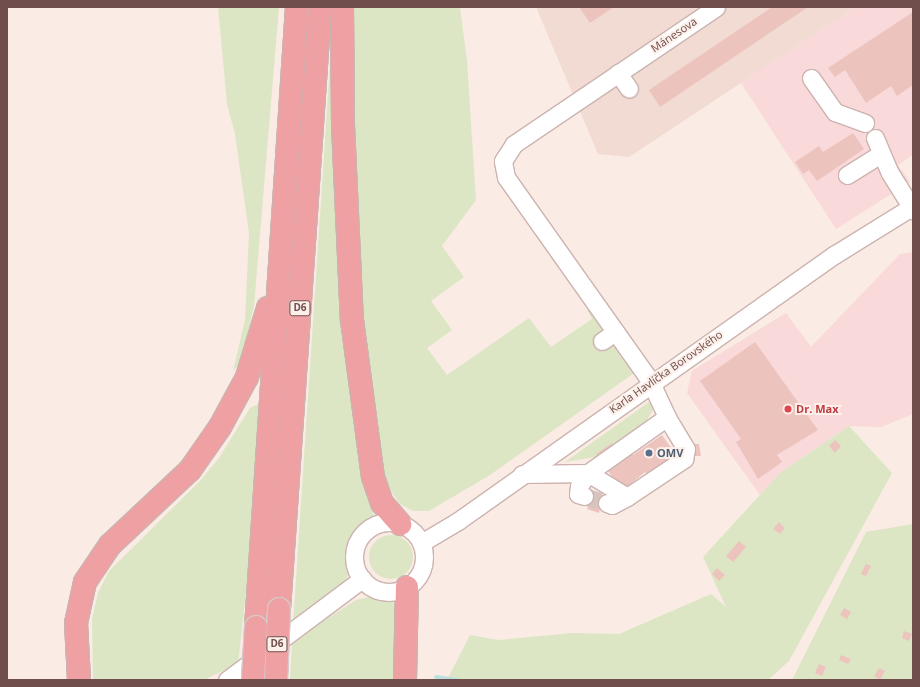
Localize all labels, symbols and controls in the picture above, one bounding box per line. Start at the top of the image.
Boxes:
street label: Mánesova [649,15,699,55]
road number: D6 [289,300,311,316]
street label: Karla Havlíčka Borovského [607,328,725,416]
place label: Dr. Max [796,402,839,416]
marker: Dr. Max [783,404,793,414]
place label: OMV [657,446,683,460]
marker: OMV [644,448,654,458]
road number: D6 [266,636,288,652]

